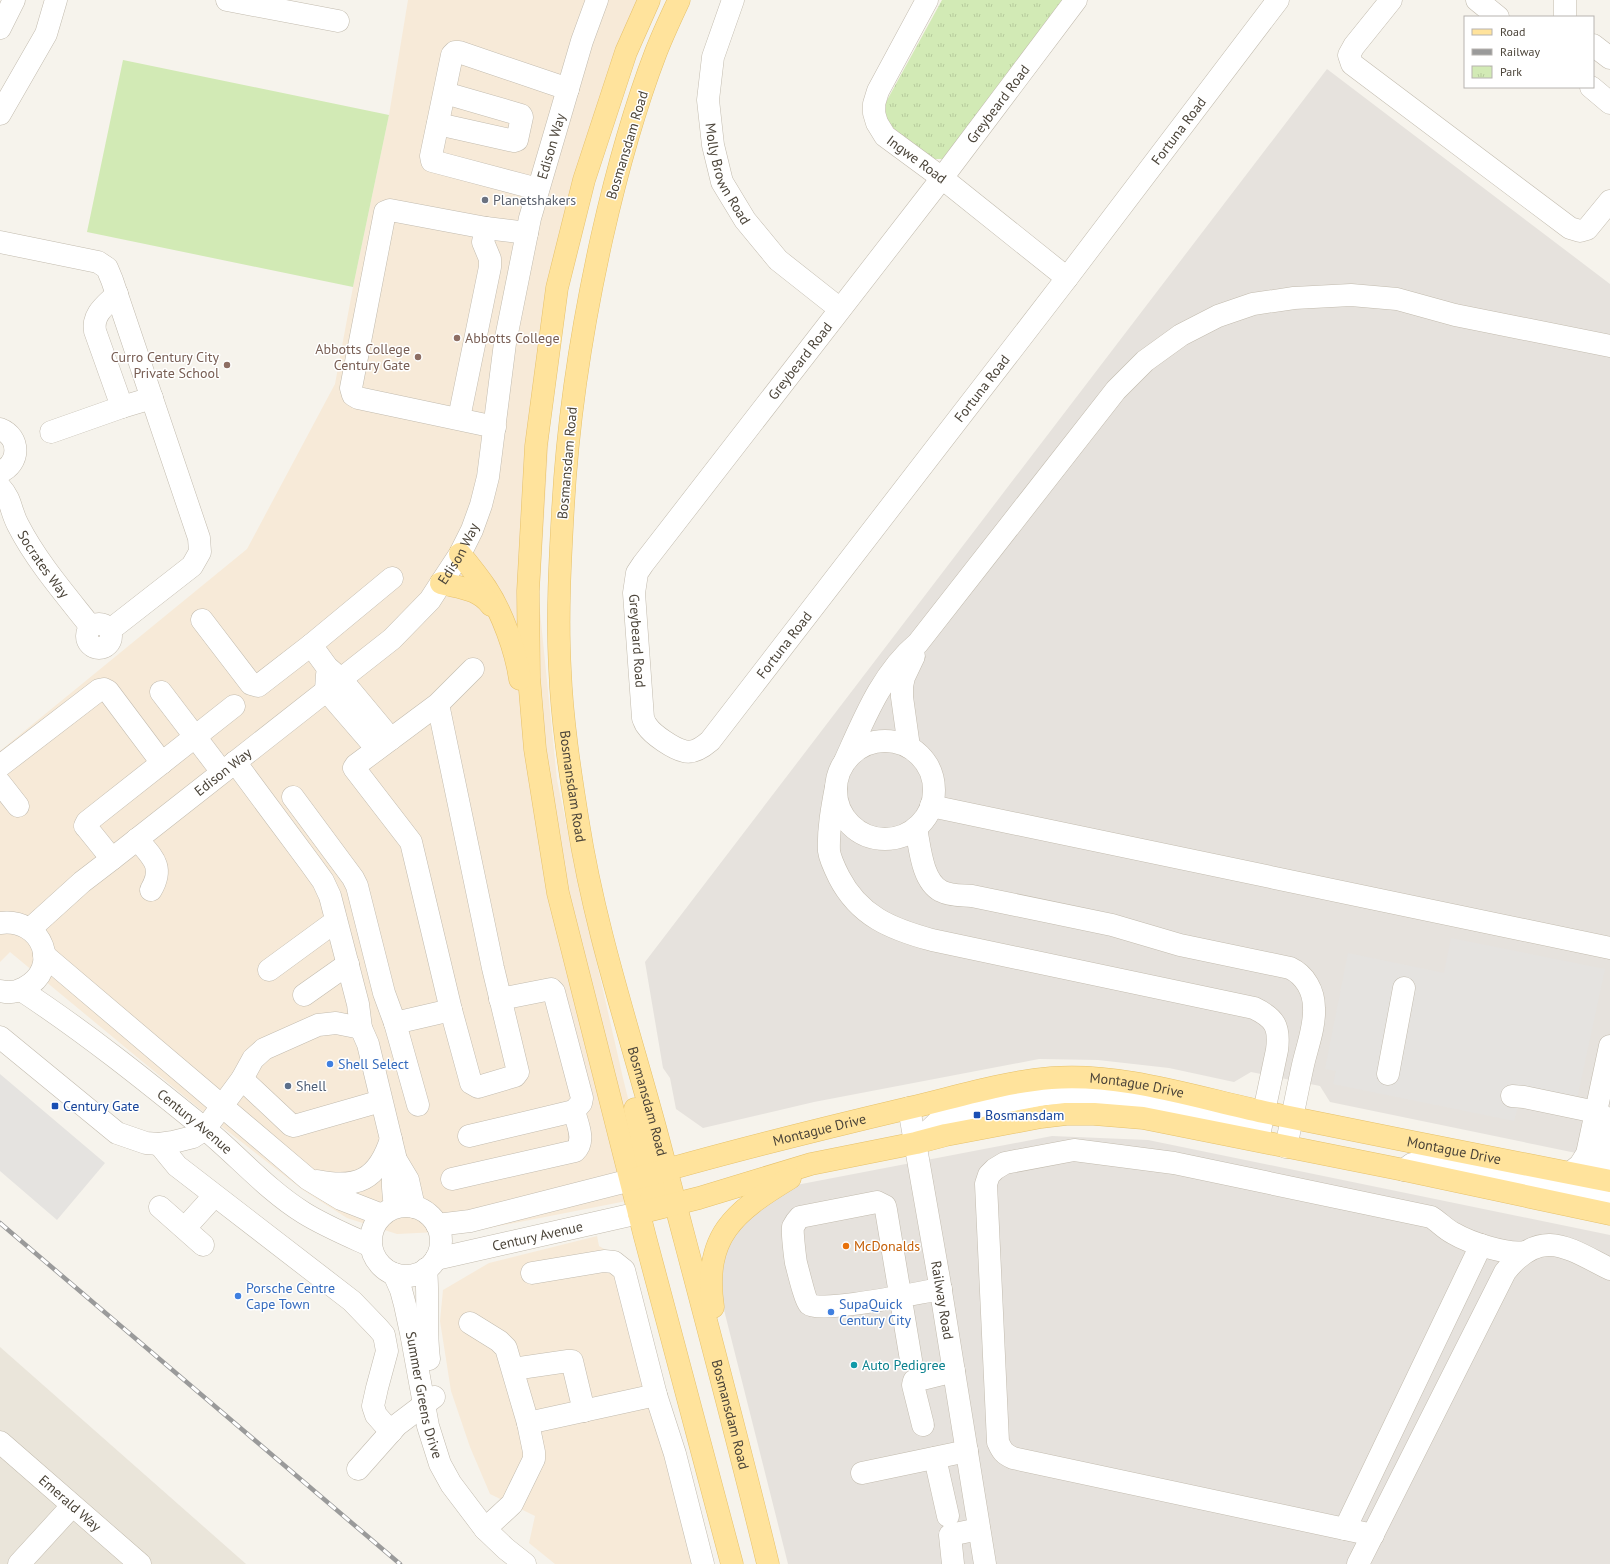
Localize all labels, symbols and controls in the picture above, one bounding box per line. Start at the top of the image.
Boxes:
legend [1464,16,1594,88]
text: Road [1500,24,1525,39]
text: Railway [1500,44,1540,59]
street label: Greybeard Road [963,61,1033,147]
text: Park [1500,64,1522,79]
street label: Bosmansdam Road [602,88,652,202]
street label: Fortuna Road [1147,93,1210,168]
street label: Edison Way [533,111,569,181]
street label: Molly Brown Road [702,122,755,228]
street label: Ingwe Road [883,131,950,187]
place label: Planetshakers [493,191,576,209]
marker: Planetshakers [480,195,490,205]
street label: Greybeard Road [764,318,836,404]
place label: Abbotts College [465,329,560,347]
marker: Abbotts College [452,333,462,343]
place label: Abbotts College Century Gate [315,340,410,374]
place label: Curro Century City Private School [111,348,219,382]
street label: Fortuna Road [950,351,1014,426]
marker: Abbotts College Century Gate [413,352,423,362]
marker: Curro Century City Private School [222,360,232,370]
street label: Bosmansdam Road [553,406,581,520]
street label: Edison Way [434,520,483,588]
street label: Socrates Way [14,527,74,602]
street label: Greybeard Road [625,593,650,688]
street label: Fortuna Road [752,608,816,682]
street label: Bosmansdam Road [556,729,590,844]
street label: Edison Way [191,743,256,800]
street label: Bosmansdam Road [624,1044,671,1158]
place label: Shell Select [338,1055,409,1073]
marker: Shell Select [325,1059,335,1069]
street label: Montague Drive [1089,1069,1186,1102]
place label: Shell [296,1077,326,1095]
marker: Shell [283,1081,293,1091]
street label: Century Avenue [154,1085,236,1158]
place label: Century Gate [63,1097,139,1115]
marker: Century Gate [50,1101,60,1111]
place label: Bosmansdam [985,1106,1064,1124]
street label: Montague Drive [771,1110,868,1150]
marker: Bosmansdam [972,1110,982,1120]
street label: Montague Drive [1406,1132,1503,1168]
street label: Century Avenue [490,1217,585,1255]
place label: McDonalds [854,1237,920,1255]
marker: McDonalds [841,1241,851,1251]
street label: Railway Road [927,1259,958,1341]
place label: Porsche Centre Cape Town [246,1279,335,1313]
marker: Porsche Centre Cape Town [233,1291,243,1301]
place label: SupaQuick Century City [839,1295,912,1329]
marker: SupaQuick Century City [826,1307,836,1317]
street label: Summer Greens Drive [402,1330,447,1461]
place label: Auto Pedigree [862,1356,946,1374]
street label: Bosmansdam Road [708,1358,753,1471]
marker: Auto Pedigree [849,1360,859,1370]
street label: Emerald Way [35,1471,106,1536]

